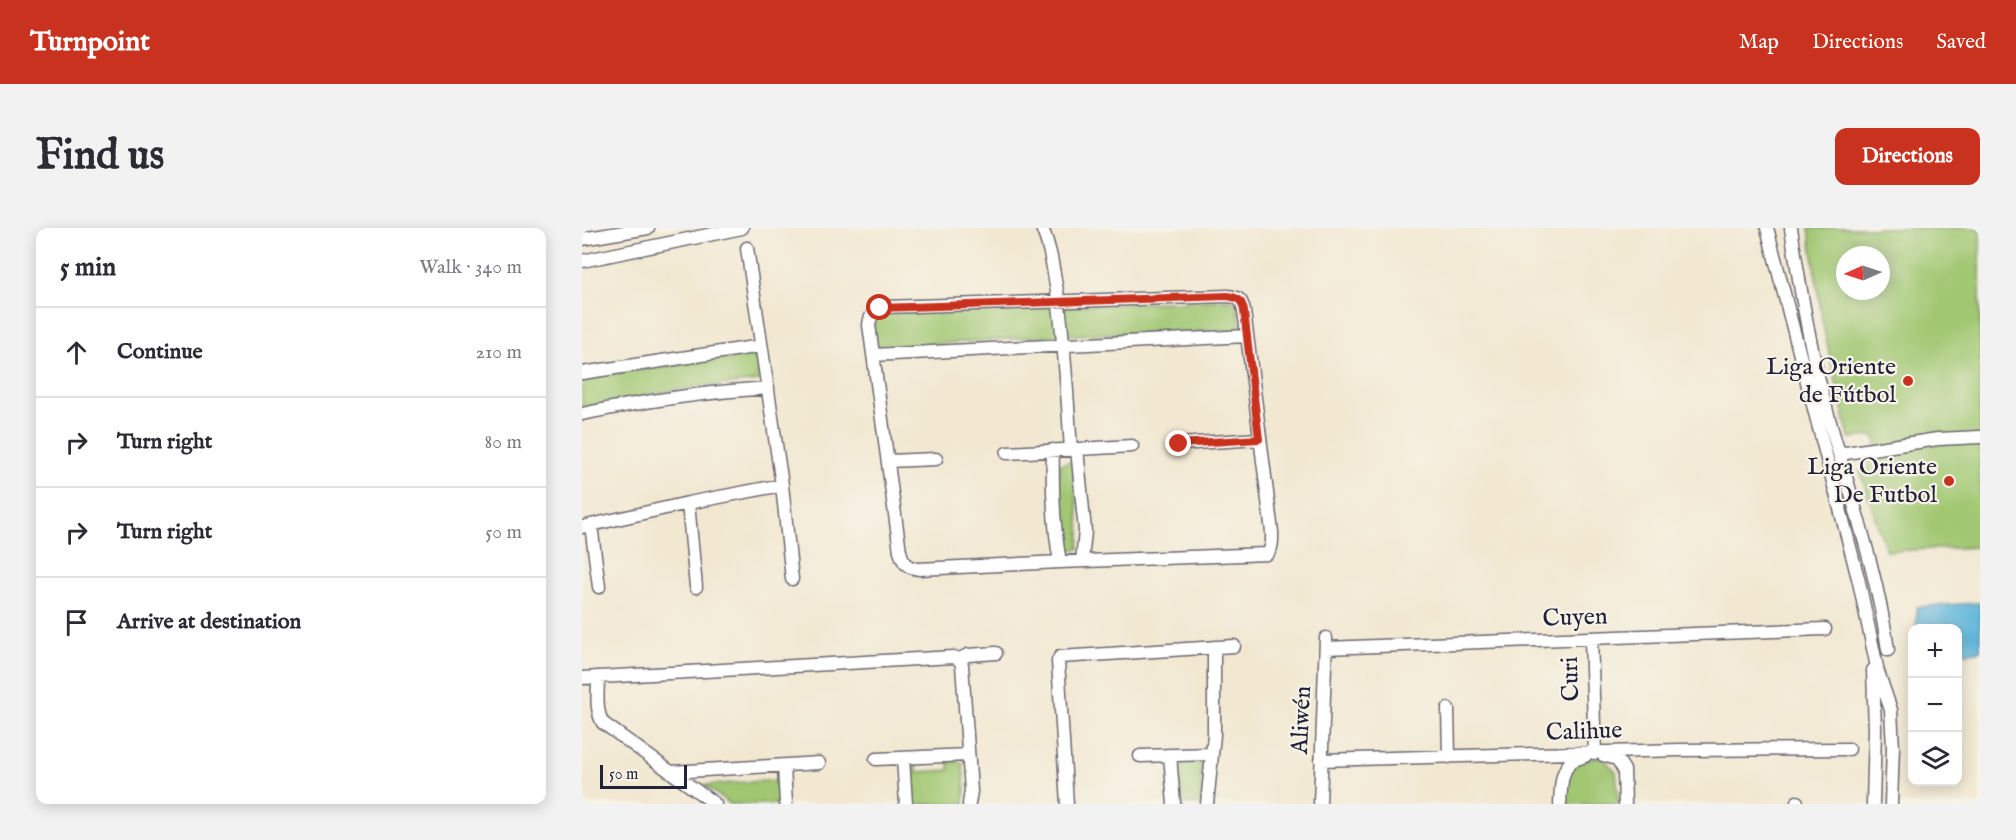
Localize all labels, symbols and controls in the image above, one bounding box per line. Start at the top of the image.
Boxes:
text: Turnpoint [30,25,150,60]
text: Map [1739,29,1779,56]
text: Directions [1812,29,1903,56]
text: Saved [1936,29,1986,56]
button: Directions [1835,128,1980,185]
text: Find us [36,130,164,183]
north arrow [1836,246,1890,300]
text: 5 min [60,251,116,284]
text: Walk · 340 m [419,255,522,280]
route start [866,294,892,320]
icon: ahead [60,336,93,369]
text: Continue [117,338,203,366]
text: 210 m [476,340,522,365]
place label: Liga Oriente de Fútbol [1766,352,1896,411]
marker: Liga Oriente de Fútbol [1901,374,1915,388]
icon: right [60,426,93,459]
text: Turn right [117,428,212,456]
text: 80 m [485,430,522,455]
route end [1165,430,1191,456]
place label: Liga Oriente De Futbol [1807,452,1937,511]
marker: Liga Oriente De Futbol [1942,474,1956,488]
icon: right [60,516,93,549]
text: Turn right [117,518,212,546]
text: 50 m [485,520,522,545]
street label: Cuyen [1542,601,1608,635]
icon: arrive [60,606,93,639]
text: Arrive at destination [117,608,301,636]
map controls [1908,624,1962,786]
button: + [1908,624,1962,678]
street label: Curi [1555,656,1587,702]
button: − [1908,678,1962,732]
street label: Aliwén [1285,685,1319,756]
street label: Calihue [1545,715,1623,749]
button: layers [1908,732,1962,786]
scale bar [600,762,687,790]
text: 50 m [609,765,638,785]

